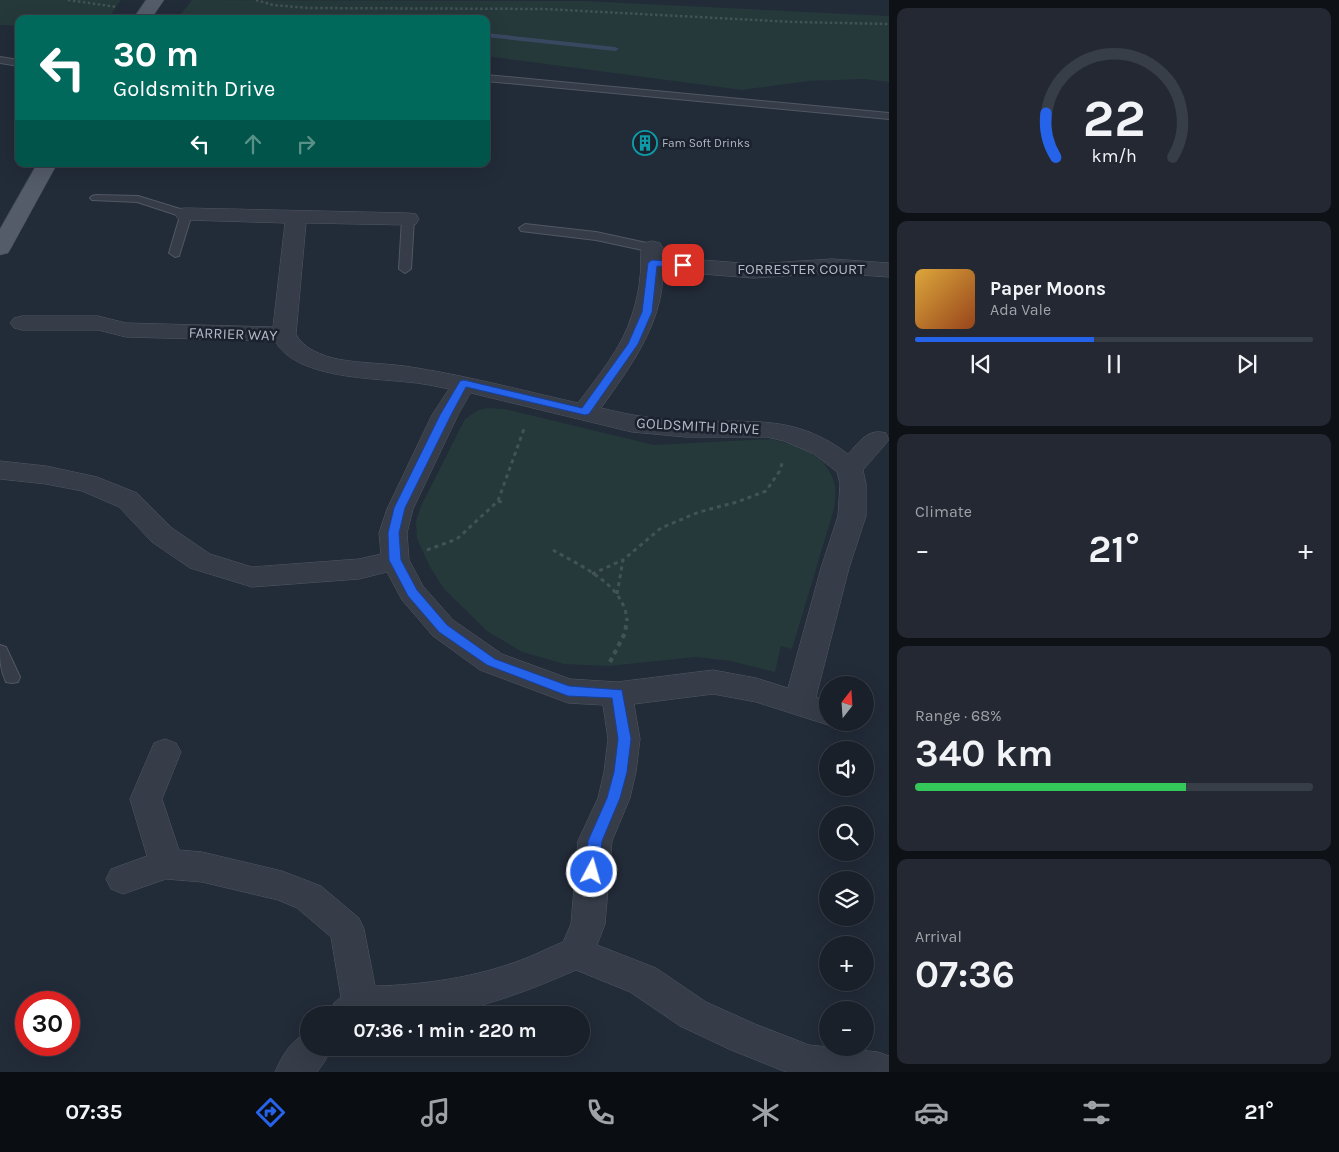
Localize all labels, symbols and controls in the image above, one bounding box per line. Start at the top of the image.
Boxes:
text: 30 m [113,34,199,75]
icon: left [30,35,95,100]
text: Goldsmith Drive [113,76,275,102]
text: 22 [1083,88,1145,149]
icon: left [186,130,214,158]
icon: ahead [239,130,267,158]
icon: right [292,130,320,158]
building icon: Fam Soft Drinks [632,130,658,156]
place label: Fam Soft Drinks [662,136,750,150]
text: km/h [1091,146,1137,167]
pin [662,244,704,286]
icon: arrive [669,251,697,279]
street label: FORRESTER COURT [737,260,865,278]
text: Paper Moons [990,278,1106,300]
text: Ada Vale [990,300,1051,319]
street label: FARRIER WAY [188,323,278,345]
icon: previous [967,350,995,378]
icon: pause [1100,350,1128,378]
icon: next [1233,350,1261,378]
street label: GOLDSMITH DRIVE [636,414,760,438]
text: Climate [915,502,972,521]
text: 21° [1088,527,1140,572]
text: − [915,533,930,566]
text: + [1298,533,1313,566]
north arrow [819,676,874,731]
map controls [819,676,874,1056]
text: Range · 68% [915,706,1002,725]
text: 340 km [915,731,1053,776]
button: sound [819,741,874,796]
button: search [819,806,874,861]
position arrow [565,845,617,897]
button: layers [819,871,874,926]
text: Arrival [915,927,962,946]
button: + [819,936,874,991]
text: 07:36 [915,952,1015,997]
speed limit sign: 30 [15,991,80,1056]
button: − [819,1001,874,1056]
text: 07:36 · 1 min · 220 m [354,1020,536,1042]
icon: directions [253,1095,288,1130]
icon: music [418,1095,453,1130]
icon: phone [583,1095,618,1130]
icon: climate [748,1095,783,1130]
icon: car [914,1095,949,1130]
icon: filters [1079,1095,1114,1130]
text: 07:35 [65,1099,122,1125]
text: 21° [1244,1099,1274,1125]

